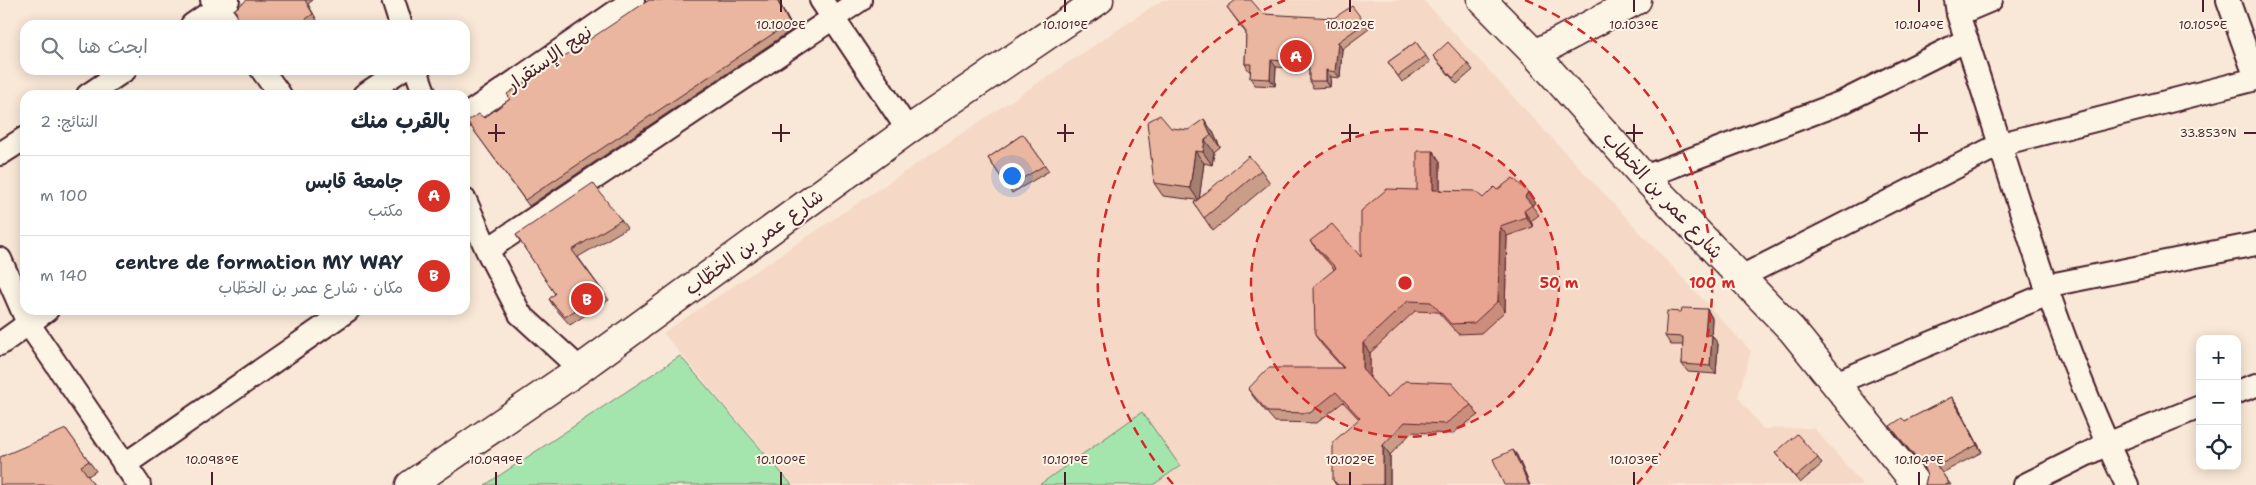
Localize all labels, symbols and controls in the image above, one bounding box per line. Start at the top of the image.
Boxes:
text: 10.100°E [756,17,806,33]
text: 10.101°E [1042,17,1088,33]
text: 10.102°E [1325,17,1375,33]
text: 10.103°E [1609,17,1659,33]
text: 10.104°E [1894,17,1944,33]
text: 10.105°E [2179,17,2227,33]
street label: نهج الإستقرار [499,19,597,98]
search box [20,20,470,75]
icon: search [38,34,66,62]
text: ابحث هنا [78,34,148,59]
pin: A [1280,37,1312,75]
text: بالقرب منك [351,107,450,135]
text: النتائج: 2 [40,111,98,132]
text: 33.853°N [2179,125,2237,141]
street label: شارع عمر بن الخطاب [1597,126,1729,265]
your location [999,163,1025,189]
text: جامعة قابس [305,169,403,194]
street label: شارع عمر بن الخطّاب [680,183,829,302]
text: 100 m [40,185,88,206]
text: A [428,185,440,206]
text: مكتب [368,200,403,221]
text: centre de formation MY WAY [115,250,403,275]
text: 140 m [40,265,88,286]
text: B [429,265,439,286]
text: 50 m [1540,273,1579,293]
text: 100 m [1689,273,1735,293]
centre of rings [1396,274,1414,292]
text: مكان · شارع عمر بن الخطّاب [218,277,403,298]
pin: B [571,280,603,318]
map controls [2196,335,2241,470]
button: + [2196,335,2241,380]
button: − [2196,380,2241,425]
button: locate [2196,425,2241,470]
text: 10.098°E [185,452,239,468]
text: 10.099°E [469,452,523,468]
text: 10.100°E [756,452,806,468]
text: 10.101°E [1042,452,1088,468]
text: 10.102°E [1325,452,1375,468]
text: 10.103°E [1609,452,1659,468]
text: 10.104°E [1894,452,1944,468]

